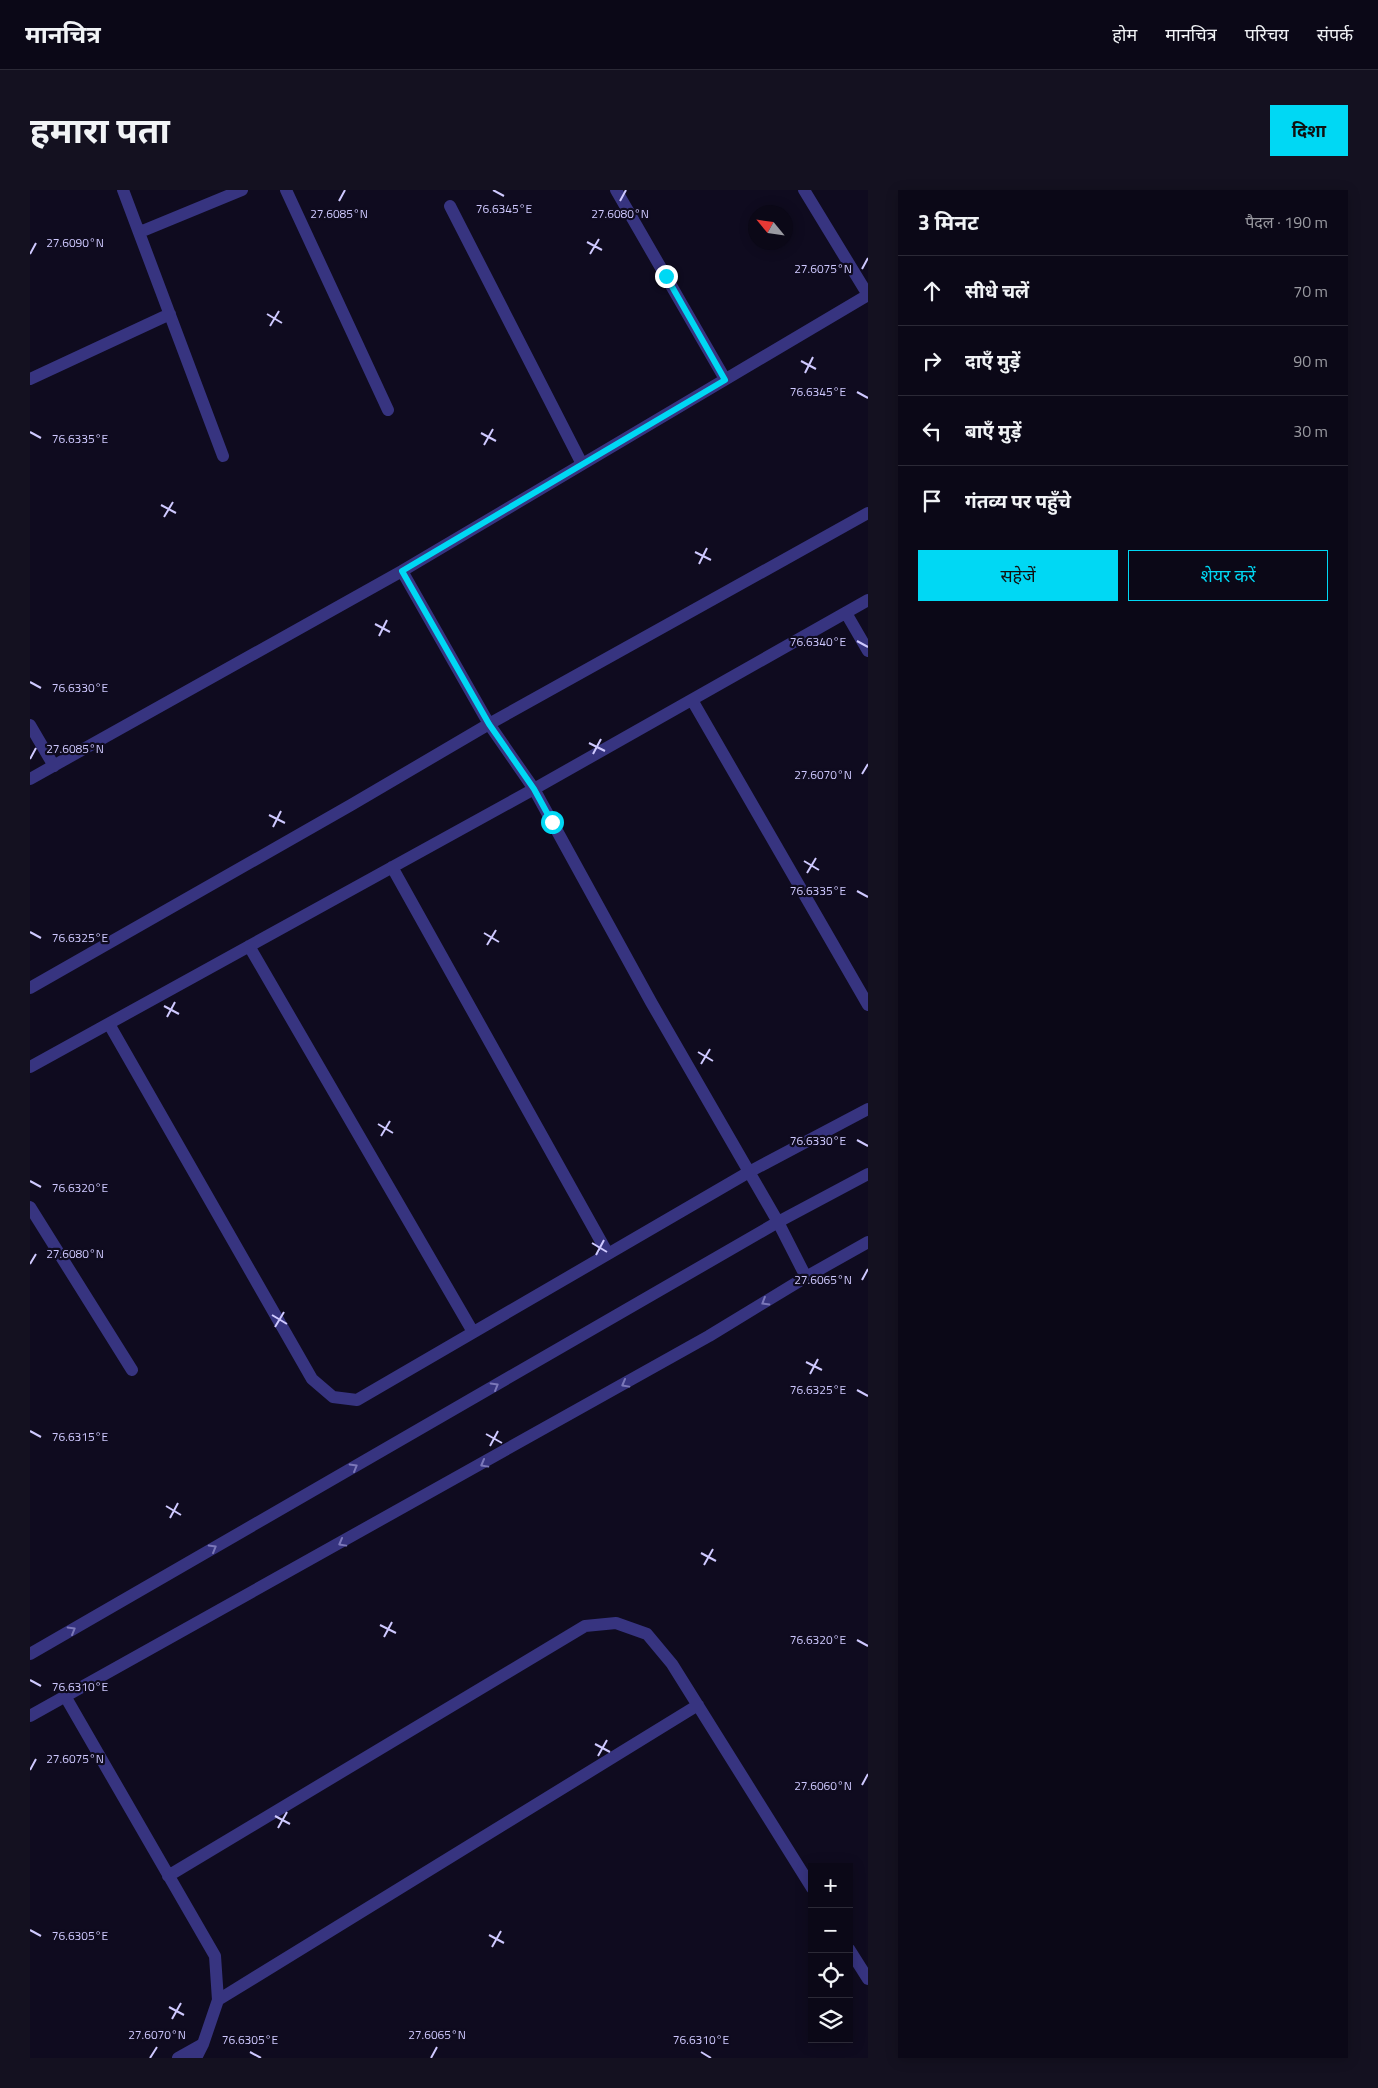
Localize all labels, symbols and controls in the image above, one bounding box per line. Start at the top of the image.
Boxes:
text: मानचित्र [25,16,101,52]
text: होम [1112,21,1137,48]
text: मानचित्र [1165,21,1217,48]
text: परिचय [1245,21,1289,48]
text: संपर्क [1317,21,1353,48]
text: हमारा पता [30,103,170,157]
button: दिशा [1270,105,1348,156]
text: 76.6345°E [476,199,532,218]
text: 27.6085°N [310,204,368,223]
text: 27.6080°N [591,204,649,223]
north arrow [748,205,793,250]
text: 3 मिनट [918,206,978,238]
text: पैदल · 190 m [1245,210,1328,234]
text: 27.6090°N [46,233,104,252]
text: 27.6075°N [794,259,852,278]
route end [655,265,678,288]
text: सीधे चलें [965,276,1029,305]
icon: ahead [918,277,946,305]
text: 70 m [1293,279,1328,303]
text: दाएँ मुड़ें [965,346,1020,375]
icon: right [918,347,946,375]
text: 90 m [1293,349,1328,373]
text: 76.6345°E [790,382,846,401]
text: बाएँ मुड़ें [965,416,1021,445]
icon: left [918,417,946,445]
text: 30 m [1293,419,1328,443]
text: 76.6335°E [52,429,108,448]
text: गंतव्य पर पहुँचे [965,486,1071,515]
icon: arrive [918,487,946,515]
button: सहेजें [918,550,1118,601]
button: शेयर करें [1128,550,1328,601]
text: 76.6340°E [790,632,846,651]
text: 76.6330°E [52,678,108,697]
text: 27.6085°N [46,739,104,758]
text: 27.6070°N [794,765,852,784]
route start [541,811,564,834]
text: 76.6335°E [790,881,846,900]
text: 76.6325°E [52,928,108,947]
text: 76.6330°E [790,1131,846,1150]
text: 76.6320°E [52,1178,108,1197]
text: 27.6080°N [46,1244,104,1263]
text: 27.6065°N [794,1270,852,1289]
one-way arrow [762,1295,771,1305]
one-way arrow [622,1377,631,1387]
text: 76.6325°E [790,1380,846,1399]
one-way arrow [489,1382,498,1392]
text: 76.6315°E [52,1427,108,1446]
one-way arrow [480,1457,489,1467]
one-way arrow [348,1464,357,1474]
one-way arrow [338,1536,347,1546]
one-way arrow [208,1545,217,1555]
one-way arrow [67,1626,76,1636]
text: 76.6320°E [790,1630,846,1649]
text: 76.6310°E [52,1677,108,1696]
text: 27.6075°N [46,1749,104,1768]
text: 27.6060°N [794,1776,852,1795]
map controls [808,1863,853,2043]
button: + [808,1863,853,1908]
button: − [808,1908,853,1953]
text: 76.6305°E [52,1926,108,1945]
button: locate [808,1953,853,1998]
button: layers [808,1998,853,2043]
text: 27.6070°N [128,2025,186,2044]
text: 27.6065°N [408,2025,466,2044]
text: 76.6305°E [222,2030,278,2049]
text: 76.6310°E [673,2030,729,2049]

